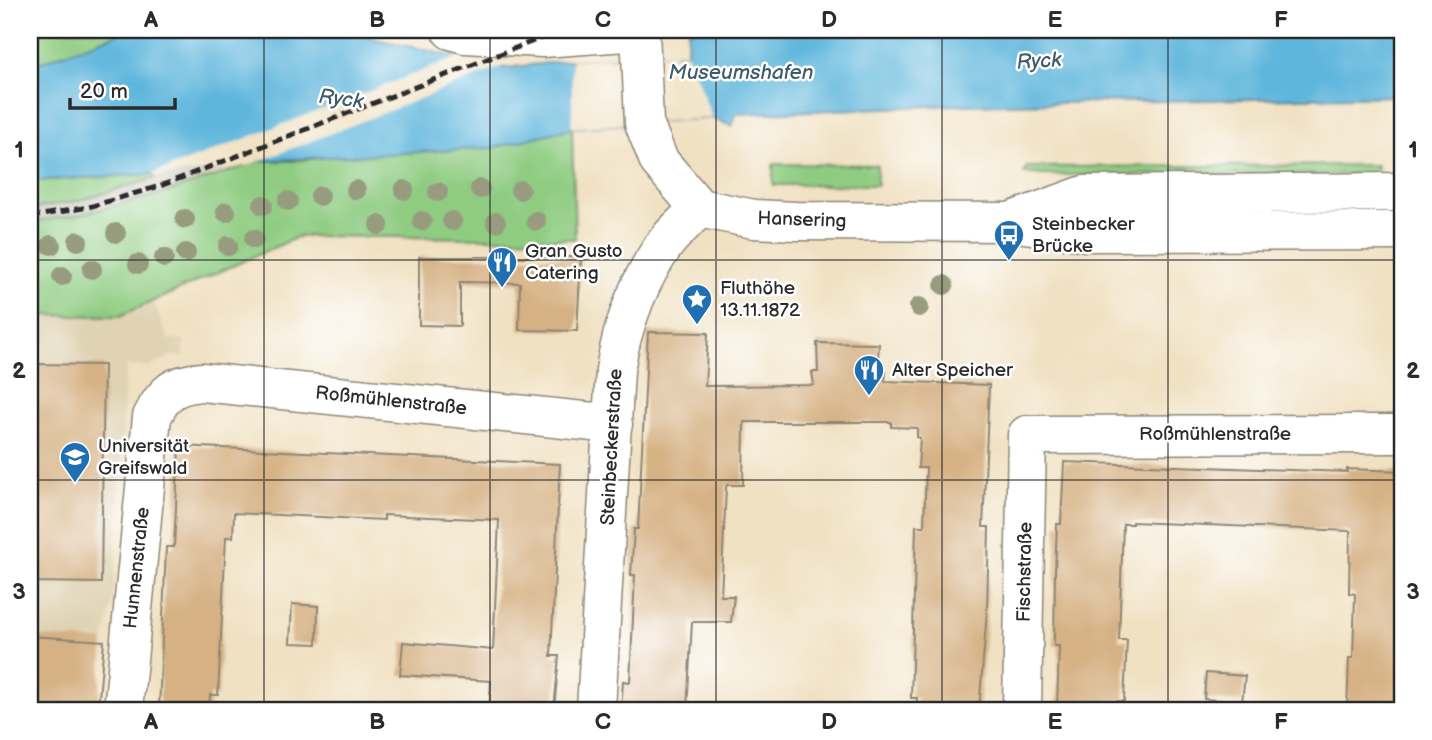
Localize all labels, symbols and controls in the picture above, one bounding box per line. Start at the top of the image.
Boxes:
text: A [143,6,159,34]
text: B [369,6,385,34]
text: C [595,6,611,34]
text: D [821,6,837,34]
text: E [1048,6,1063,34]
text: F [1274,6,1288,34]
water label: Ryck [1016,47,1063,75]
water label: Museumshafen [669,60,813,85]
scale bar [70,66,175,110]
text: 20 m [80,79,128,104]
water label: Ryck [317,84,366,114]
text: 1 [14,136,24,164]
text: 1 [1408,136,1418,164]
street label: Hansering [757,207,847,233]
place label: Steinbecker Brücke [1032,213,1136,258]
bus stop icon: Steinbecker Brücke [992,218,1026,262]
place label: Gran Gusto Catering [525,240,623,285]
restaurant icon: Gran Gusto Catering [485,245,519,289]
place label: Fluthöhe 13.11.1872 [720,277,801,322]
place icon: Fluthöhe 13.11.1872 [680,282,714,326]
restaurant icon: Alter Speicher [852,353,886,397]
text: 2 [12,357,26,385]
text: 2 [1406,357,1420,385]
place label: Alter Speicher [892,359,1014,382]
street label: Steinbeckerstraße [596,368,628,526]
street label: Roßmühlenstraße [314,382,468,420]
street label: Roßmühlenstraße [1139,423,1291,446]
place label: Universität Greifswald [98,435,189,480]
school or university icon: Universität Greifswald [58,440,92,484]
street label: Hunnenstraße [119,506,155,630]
street label: Fischstraße [1013,522,1037,622]
text: 3 [12,578,26,606]
text: 3 [1406,578,1420,606]
text: A [143,708,159,736]
text: B [369,708,385,736]
text: C [595,708,611,736]
text: D [821,708,837,736]
text: E [1048,708,1063,736]
text: F [1274,708,1288,736]

